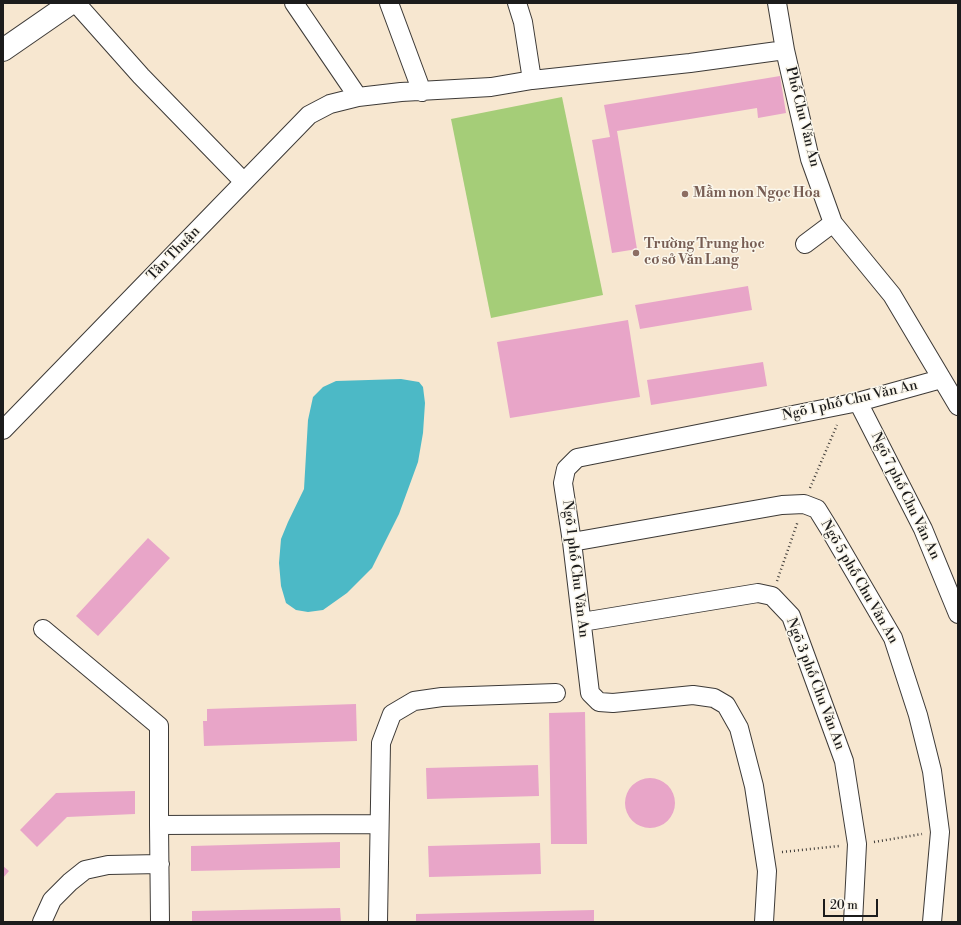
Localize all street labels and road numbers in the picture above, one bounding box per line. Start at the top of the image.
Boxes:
street label: Phố Chu Văn An [781,65,823,169]
street label: Tân Thuận [144,223,204,285]
street label: Ngõ 1 phố Chu Văn An [781,377,919,425]
street label: Ngõ 7 phố Chu Văn An [867,430,943,562]
street label: Ngõ 1 phố Chu Văn An [558,499,592,639]
street label: Ngõ 5 phố Chu Văn An [817,517,901,647]
street label: Ngõ 3 phố Chu Văn An [782,616,848,752]

